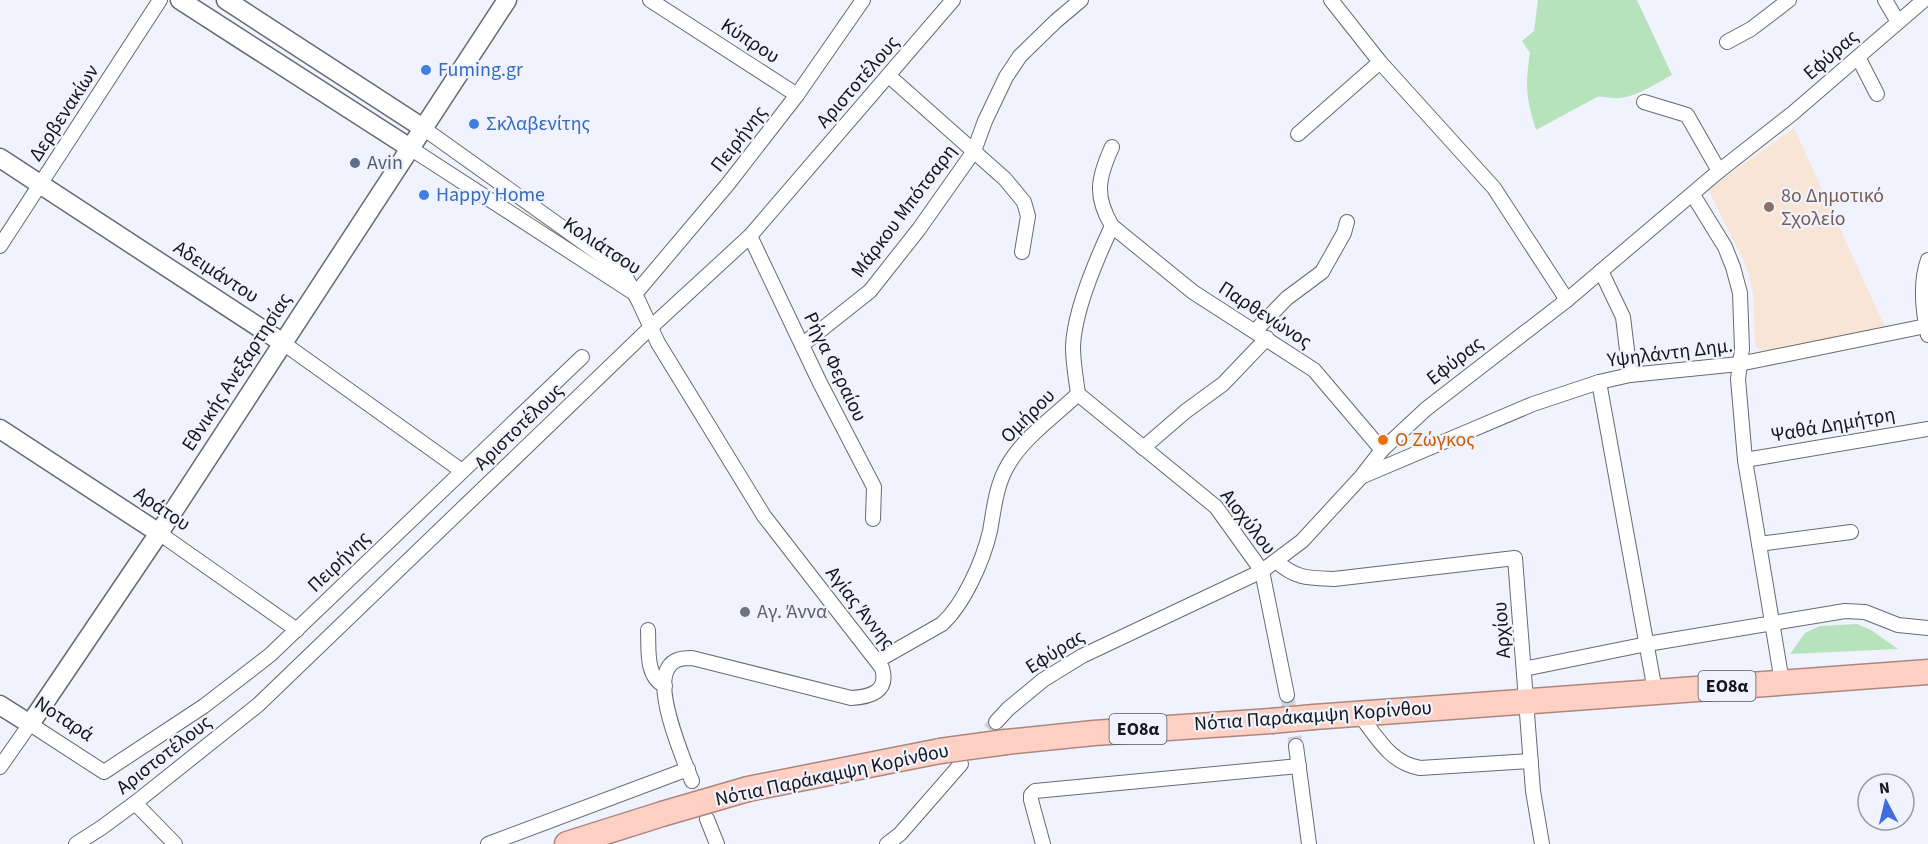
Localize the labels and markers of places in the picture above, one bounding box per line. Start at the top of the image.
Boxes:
place label: Fuming.gr [438,56,523,84]
marker: Fuming.gr [419,63,433,77]
place label: Σκλαβενίτης [486,110,591,138]
marker: Σκλαβενίτης [467,117,481,131]
place label: Avin [367,149,403,177]
marker: Avin [348,156,362,170]
place label: Happy Home [436,181,545,209]
place label: 8ο Δημοτικό Σχολείο [1781,182,1884,233]
marker: Happy Home [417,188,431,202]
marker: 8ο Δημοτικό Σχολείο [1762,200,1776,214]
place label: Ο Ζώγκος [1395,426,1475,454]
marker: Ο Ζώγκος [1376,433,1390,447]
place label: Αγ. Άννα [757,598,827,626]
marker: Αγ. Άννα [738,605,752,619]

